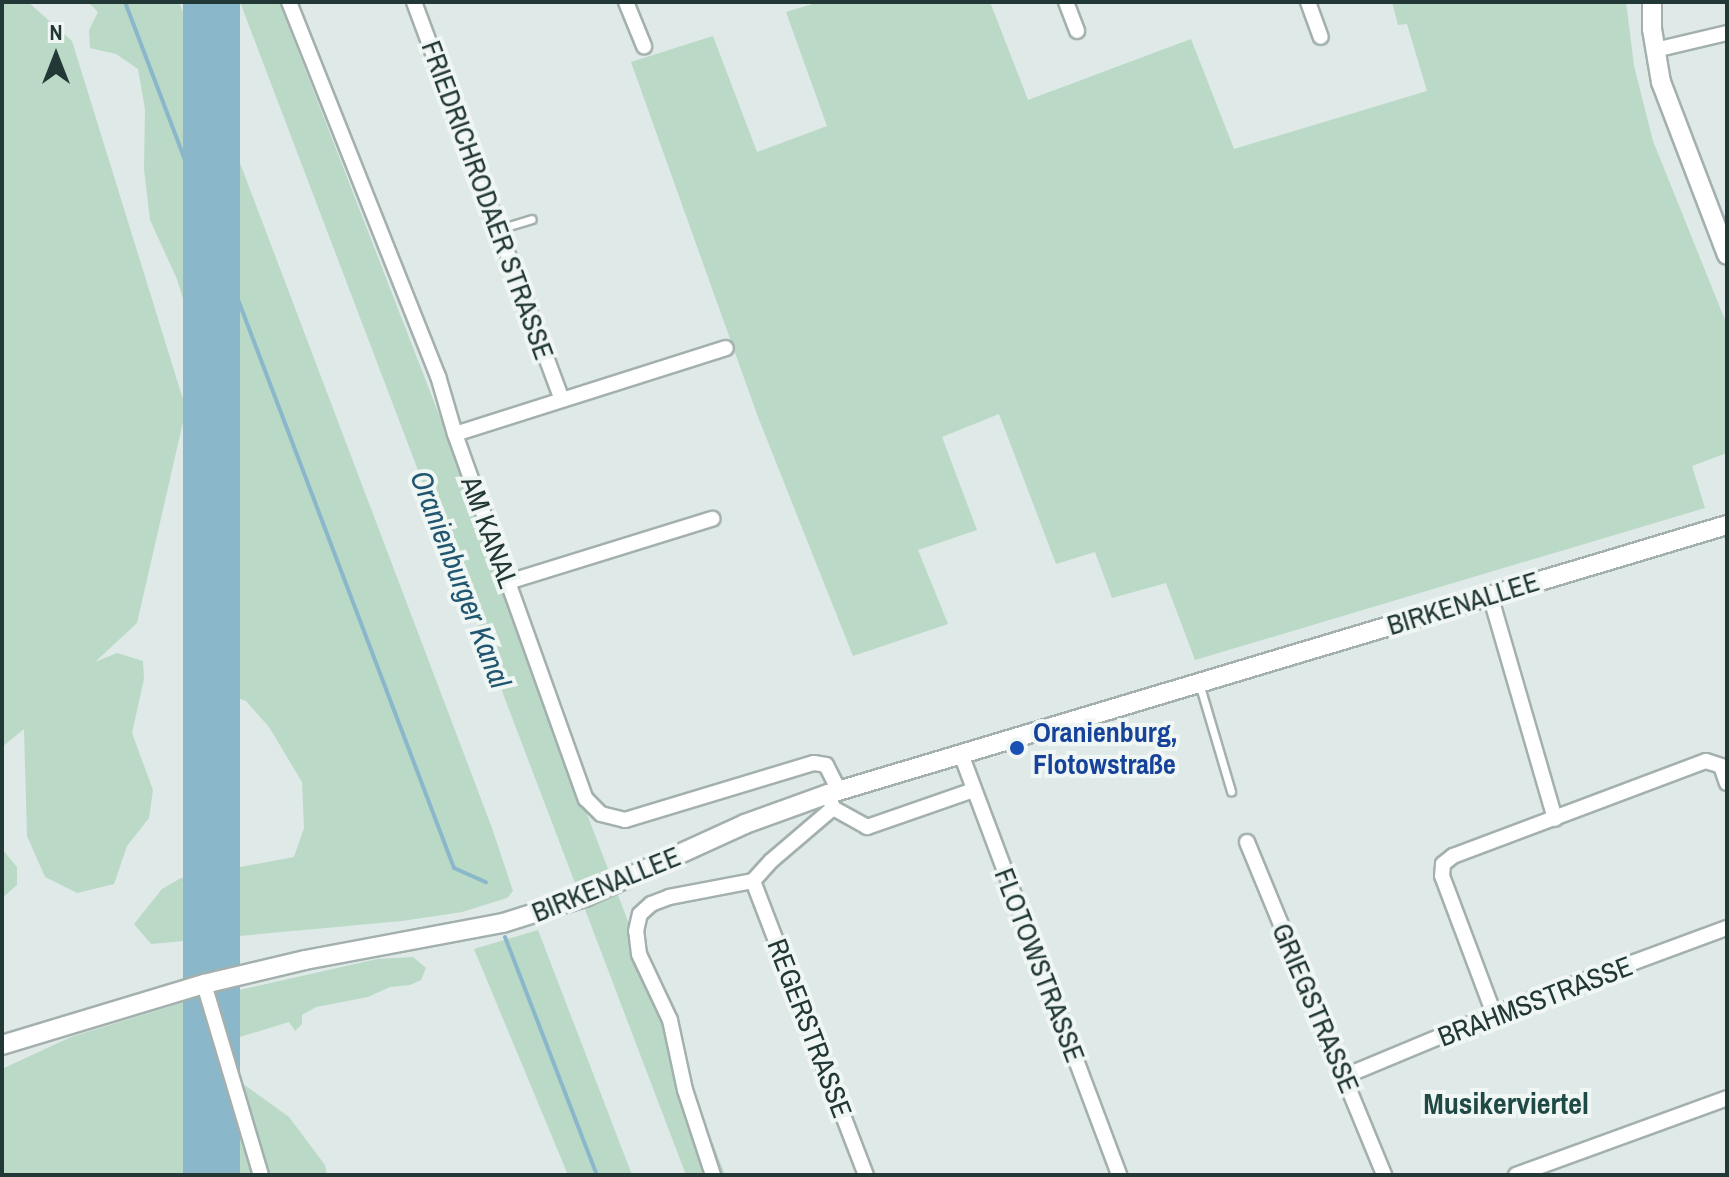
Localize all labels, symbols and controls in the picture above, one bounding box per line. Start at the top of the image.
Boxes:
north arrow [16,16,96,96]
text: N [49,17,63,47]
street label: FRIEDRICHRODAER STRASSE [415,36,561,364]
water label: Oranienburger Kanal [403,465,519,693]
street label: AM KANAL [454,472,526,592]
street label: BIRKENALLEE [1383,564,1543,642]
place label: Oranienburg, Flotowstraße [1033,715,1177,781]
marker: Oranienburg, Flotowstraße [1008,739,1026,757]
street label: BIRKENALLEE [527,839,685,929]
street label: FLOTOWSTRASSE [988,863,1092,1067]
street label: GRIEGSTRASSE [1265,918,1367,1098]
street label: REGERSTRASSE [760,934,860,1122]
street label: BRAHMSSTRASSE [1433,949,1637,1053]
district label: Musikerviertel [1423,1085,1589,1121]

